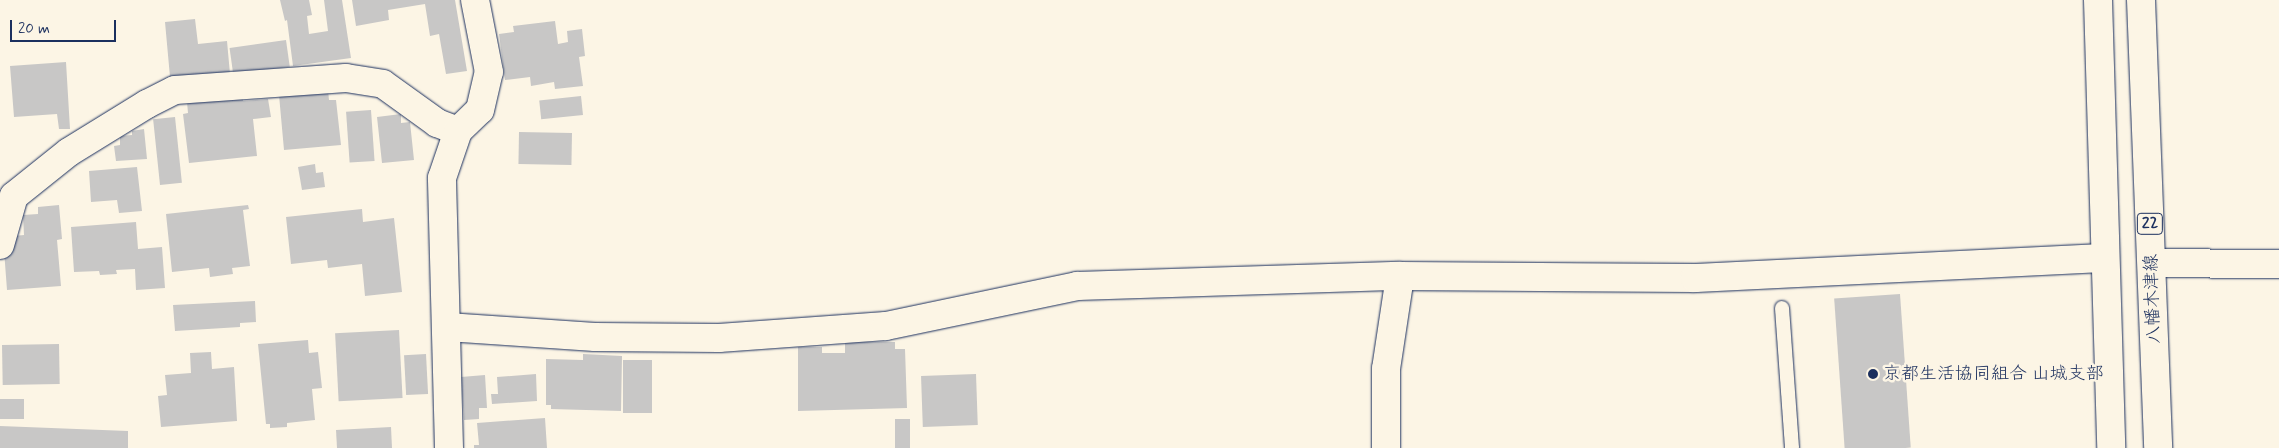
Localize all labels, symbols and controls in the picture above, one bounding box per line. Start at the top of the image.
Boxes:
scale bar [12,10,119,42]
text: 20 m [18,19,50,39]
road number: 22 [2136,210,2164,238]
street label: 八幡木津線 [2141,254,2165,344]
place label: 京都生活協同組合 山城支部 [1883,363,2104,385]
marker: 京都生活協同組合 山城支部 [1867,368,1879,380]

